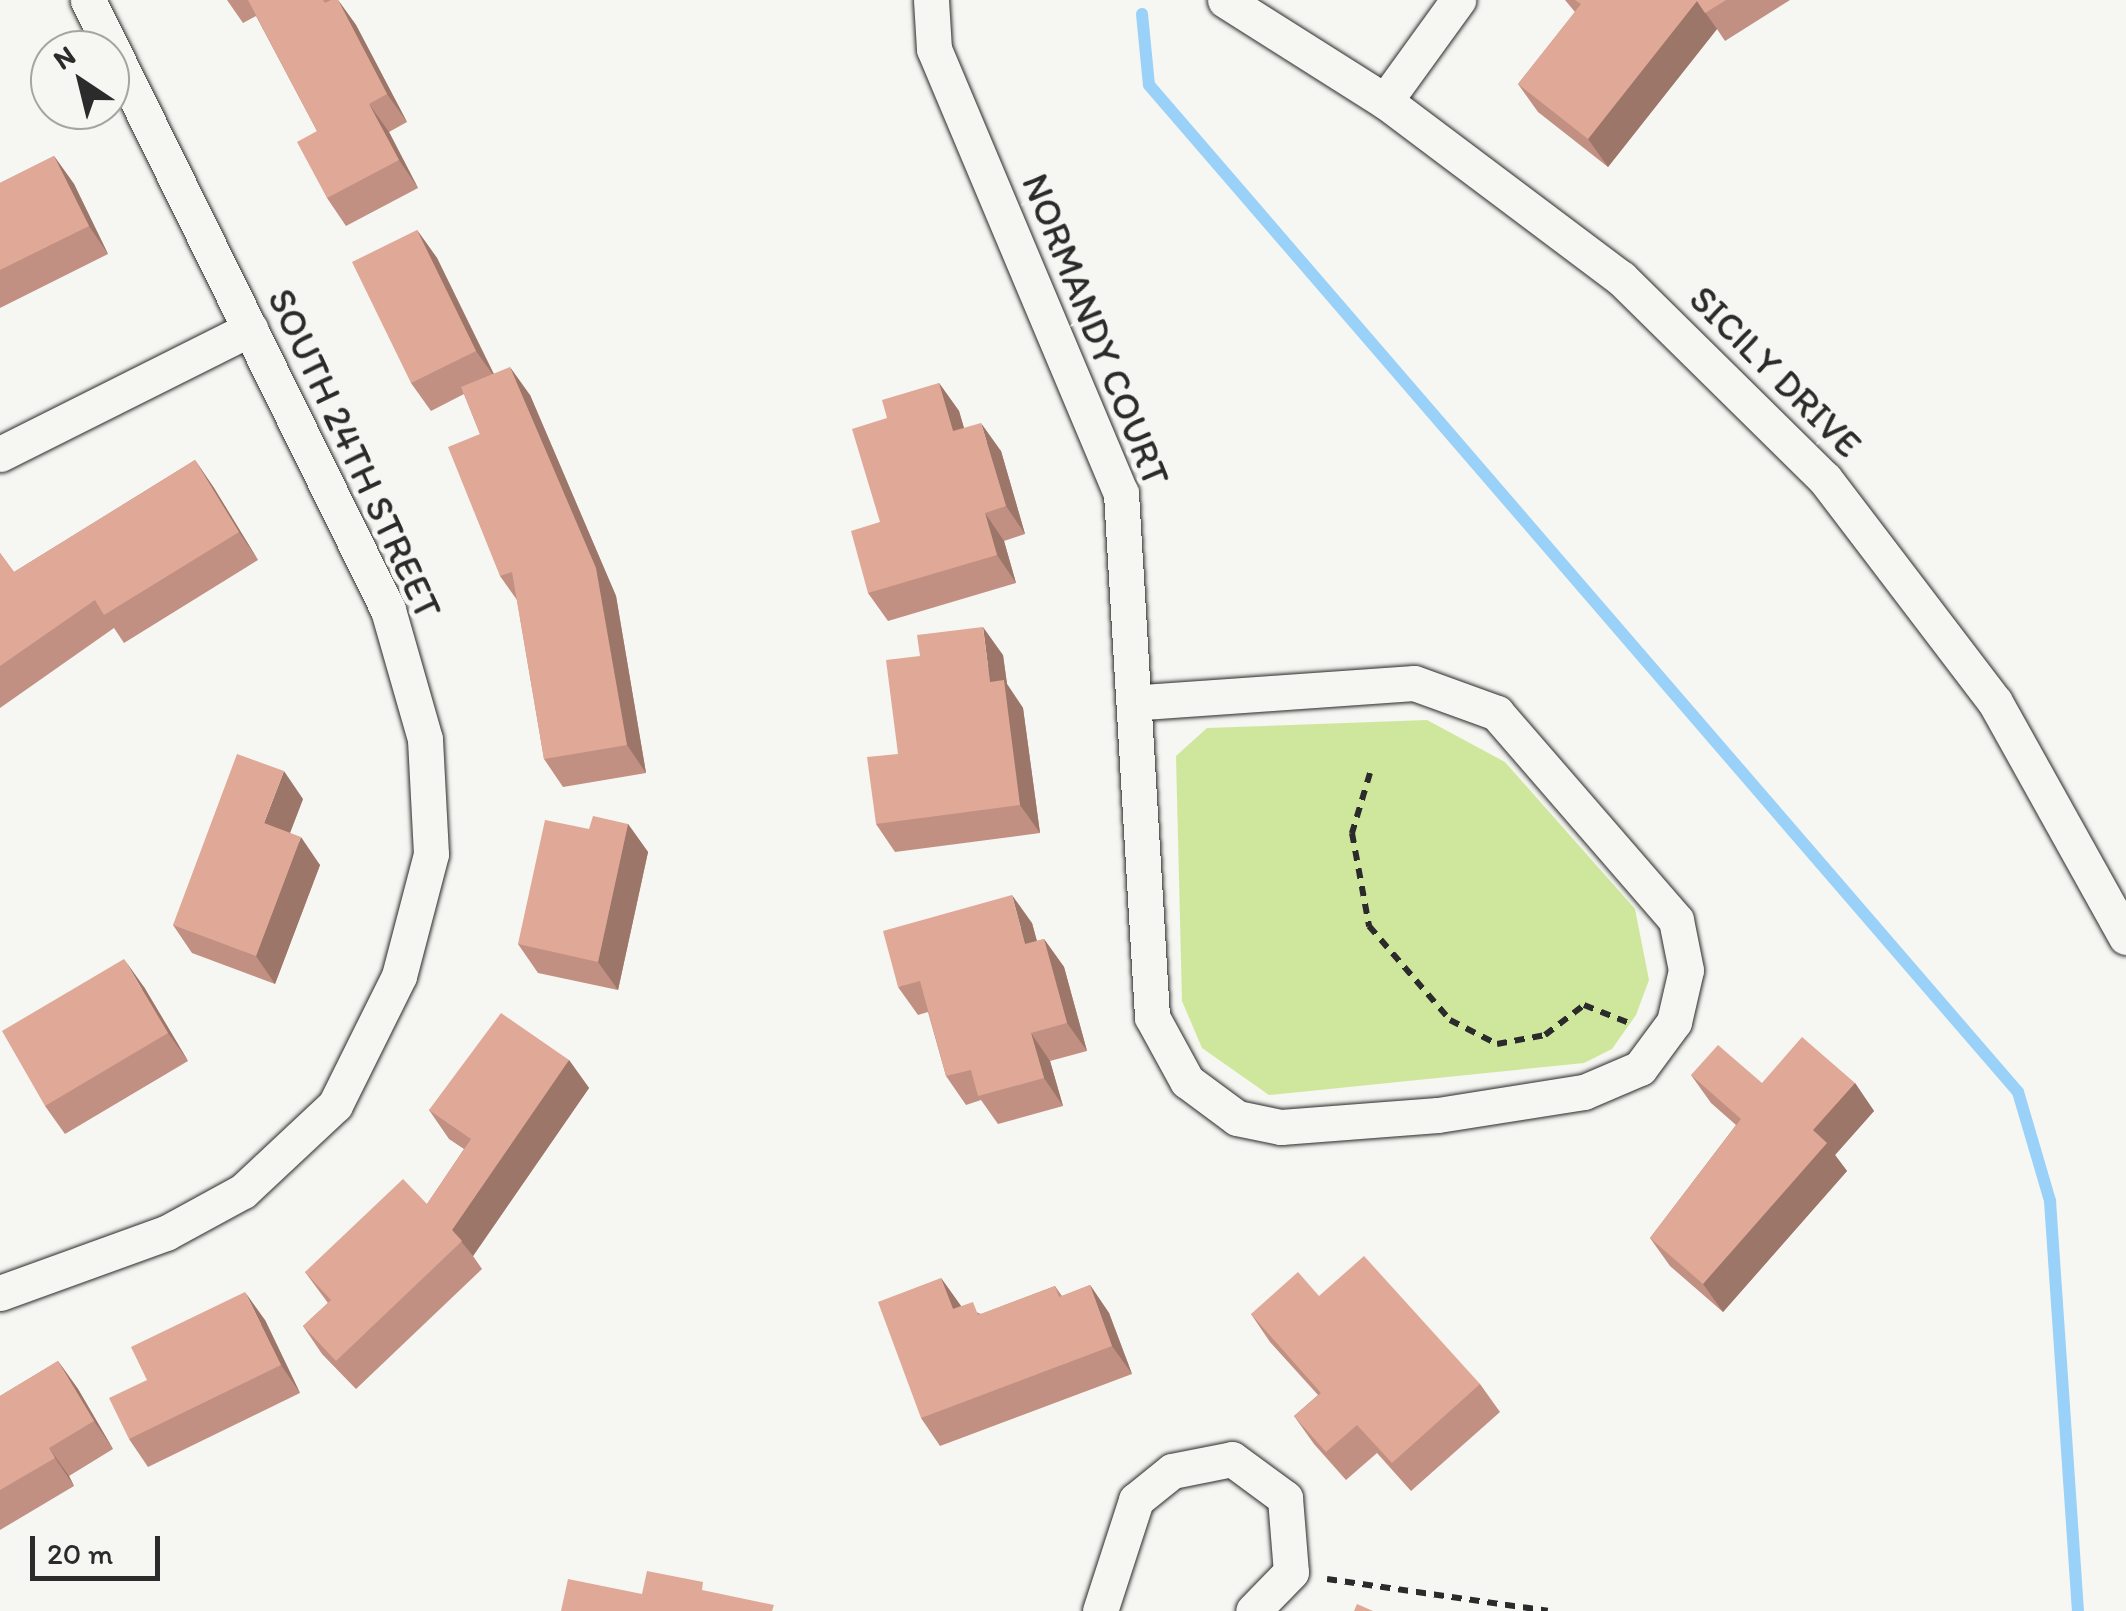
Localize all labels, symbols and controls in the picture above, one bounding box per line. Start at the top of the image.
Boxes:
north arrow [30,30,130,130]
text: N [46,38,81,76]
street label: NORMANDY COURT [1012,167,1178,493]
street label: SICILY DRIVE [1679,276,1871,468]
street label: SOUTH 24TH STREET [257,282,451,626]
scale bar [35,1516,165,1578]
text: 20 m [47,1535,113,1572]

